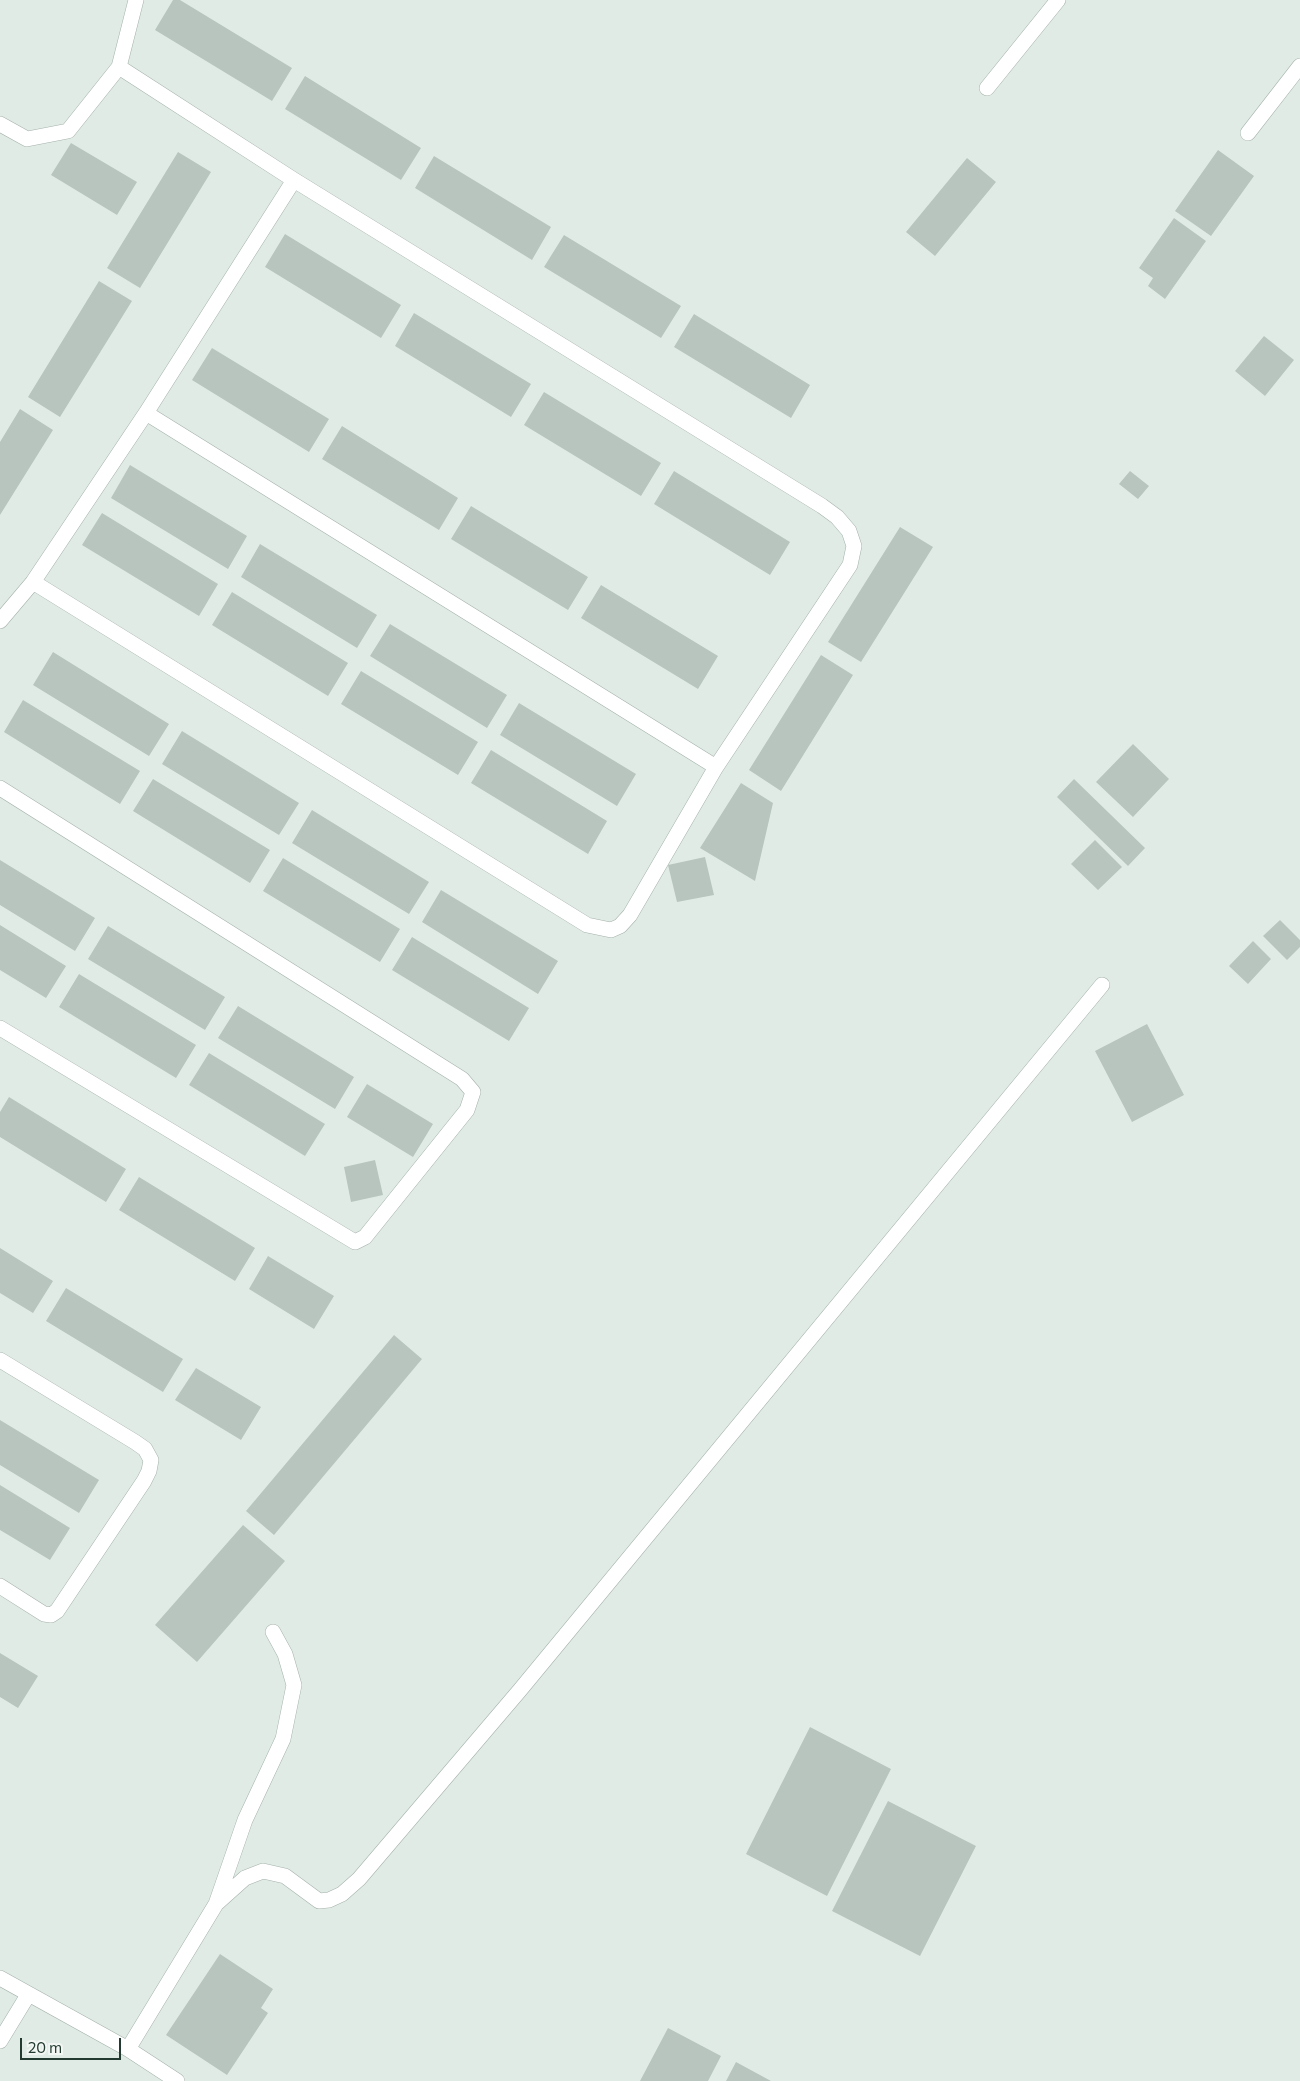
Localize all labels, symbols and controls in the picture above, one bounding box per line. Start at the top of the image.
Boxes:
scale bar [22,2028,124,2060]
text: 20 m [28,2038,62,2056]

